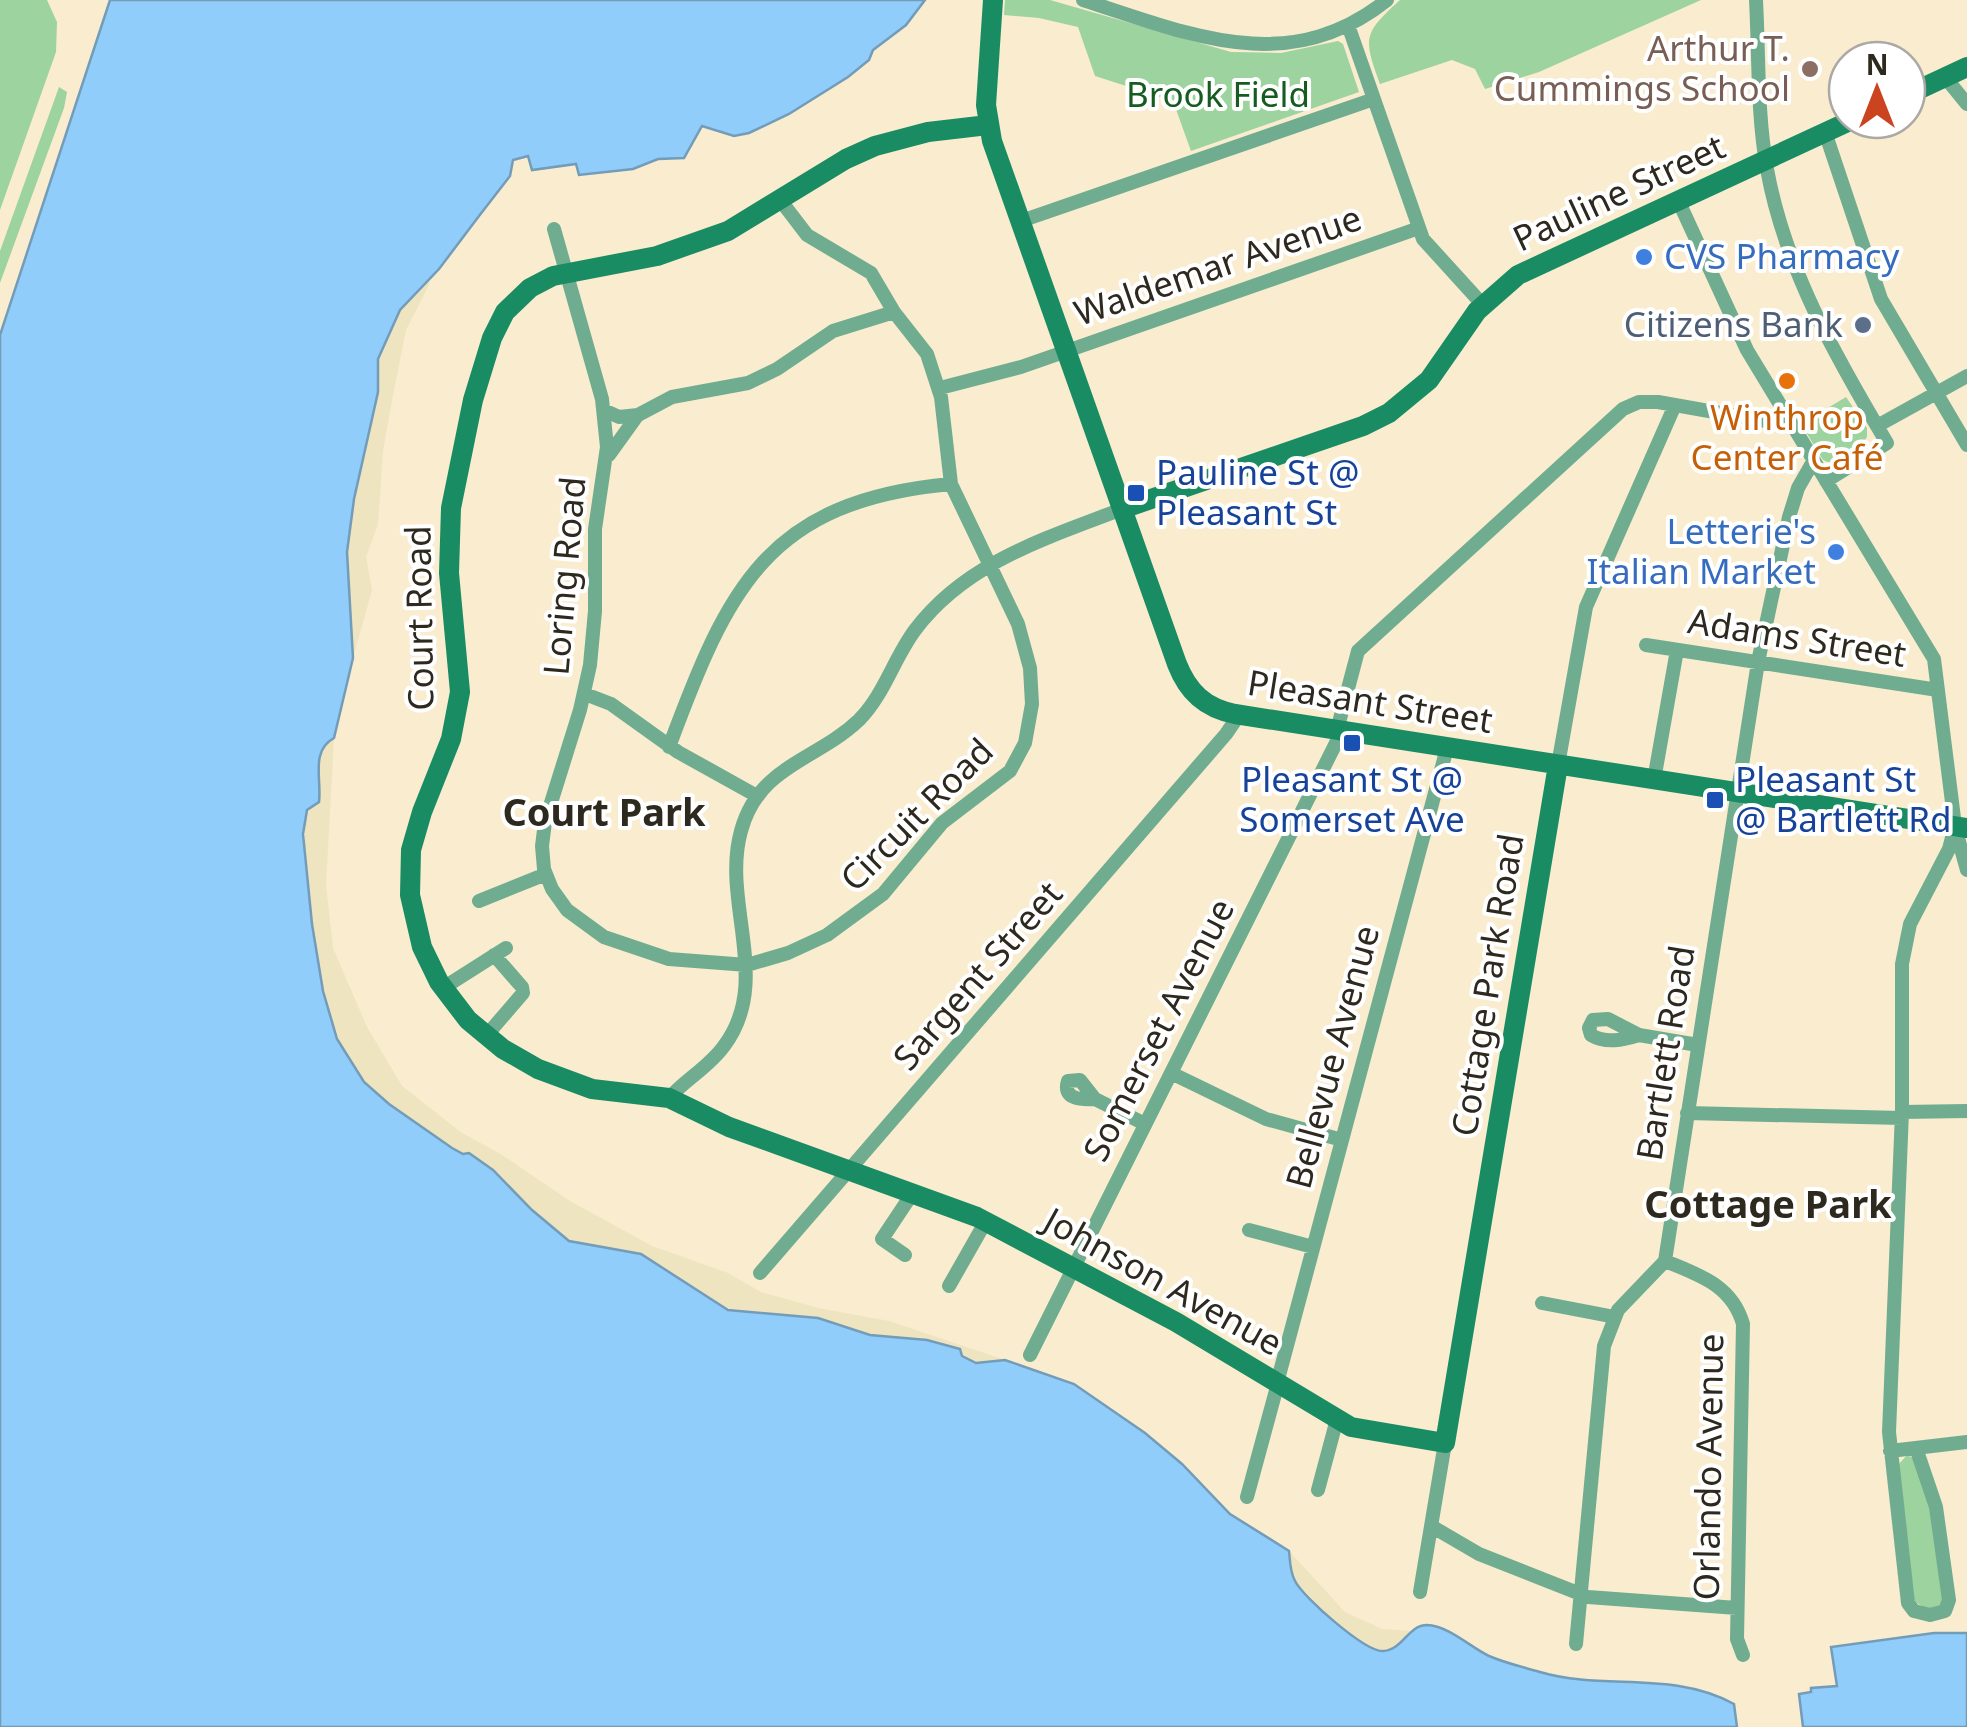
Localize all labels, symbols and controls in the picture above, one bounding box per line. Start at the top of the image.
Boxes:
place label: Arthur T. Cummings School [1494,24,1790,111]
north arrow [1827,40,1927,140]
text: N [1866,45,1888,83]
marker: Arthur T. Cummings School [1799,58,1821,80]
park label: Brook Field [1126,70,1310,117]
street label: Pauline Street [1505,122,1732,261]
street label: Waldemar Avenue [1068,193,1367,336]
place label: CVS Pharmacy [1664,232,1899,279]
marker: CVS Pharmacy [1633,246,1655,268]
place label: Citizens Bank [1624,300,1843,347]
marker: Citizens Bank [1852,314,1874,336]
marker: Winthrop Center Café [1776,370,1798,392]
place label: Winthrop Center Café [1691,393,1883,480]
place label: Pauline St @ Pleasant St [1156,448,1359,535]
street label: Loring Road [531,475,596,677]
marker: Pauline St @ Pleasant St [1125,482,1147,504]
place label: Letterie's Italian Market [1587,507,1816,594]
street label: Court Road [393,525,444,711]
marker: Letterie's Italian Market [1825,541,1847,563]
street label: Adams Street [1685,596,1909,677]
street label: Pleasant Street [1245,658,1496,743]
street label: Circuit Road [829,727,1003,901]
marker: Pleasant St @ Somerset Ave [1341,732,1363,754]
place label: Pleasant St @ Somerset Ave [1239,755,1465,842]
place label: Pleasant St @ Bartlett Rd [1735,755,1951,842]
district label: Court Park [502,785,706,837]
marker: Pleasant St @ Bartlett Rd [1704,789,1726,811]
street label: Cottage Park Road [1439,830,1534,1139]
street label: Sargent Street [882,871,1072,1079]
street label: Somerset Avenue [1071,890,1244,1168]
street label: Bellevue Avenue [1274,920,1389,1193]
street label: Bartlett Road [1624,942,1705,1163]
district label: Cottage Park [1644,1177,1892,1229]
street label: Johnson Avenue [1034,1194,1291,1366]
street label: Orlando Avenue [1682,1333,1733,1601]

